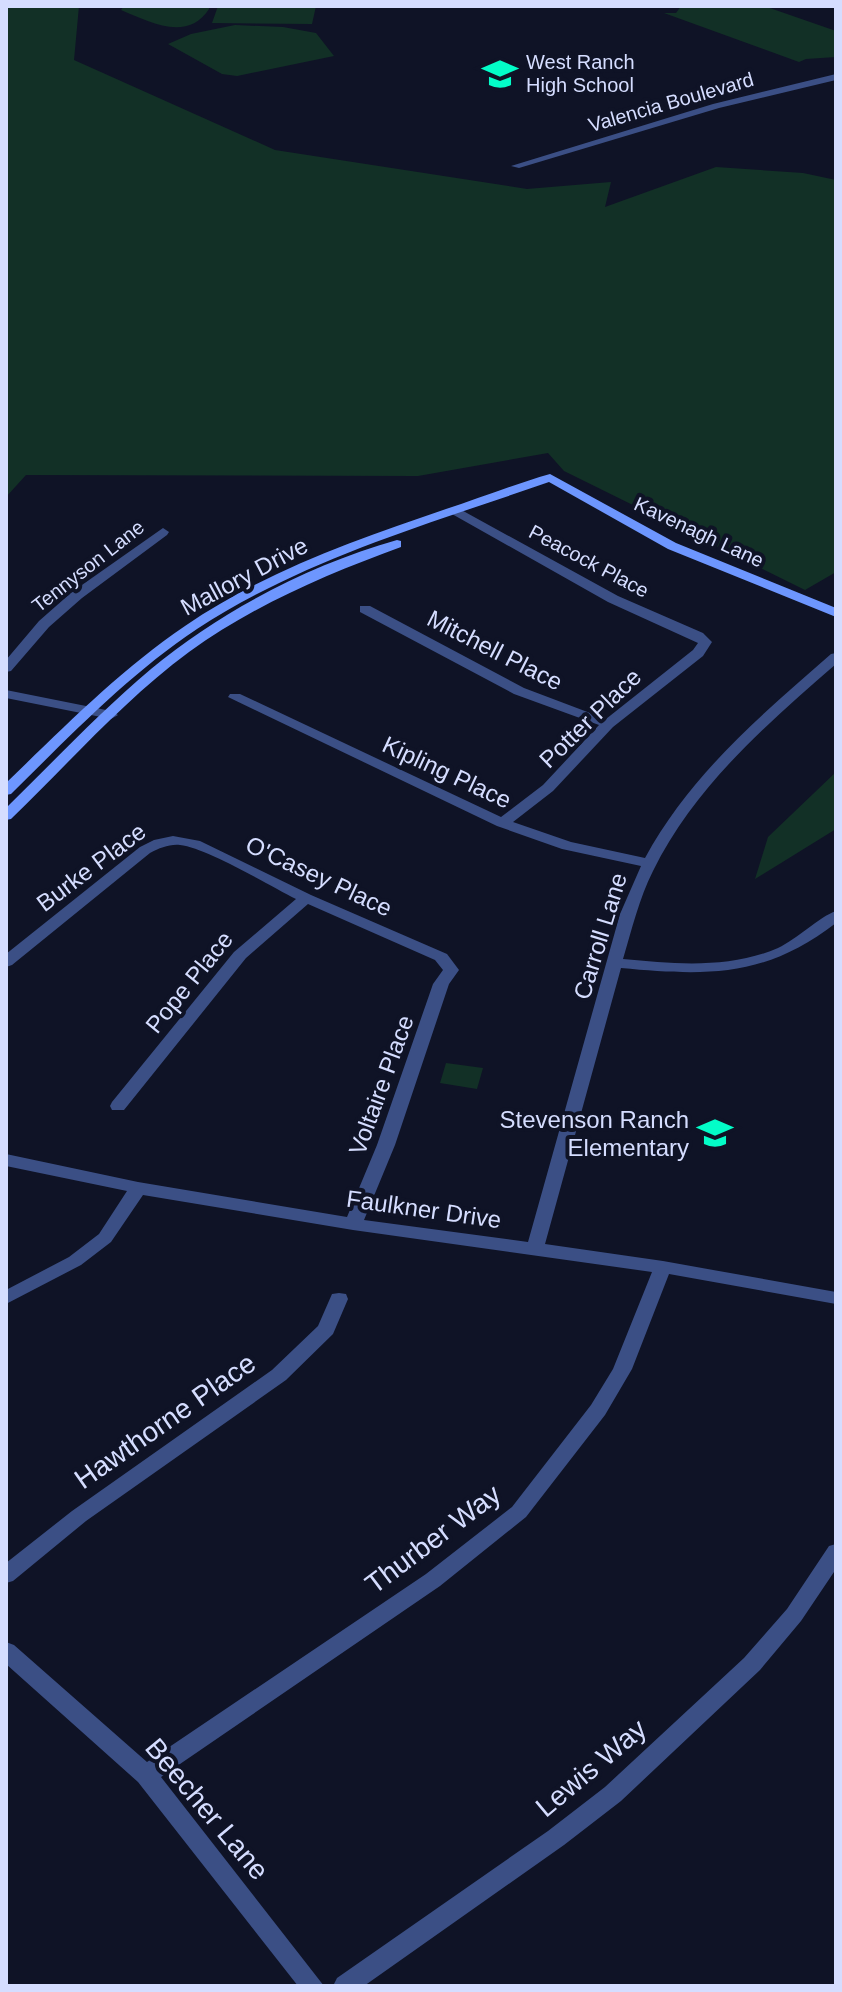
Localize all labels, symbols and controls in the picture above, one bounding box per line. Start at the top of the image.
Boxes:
place label: West Ranch High School [526,51,635,96]
school or university icon: West Ranch High School [481,55,519,93]
street label: Valencia Boulevard [586,68,756,136]
street label: Kavenagh Lane [631,492,767,572]
street label: Tennyson Lane [28,516,148,616]
street label: Peacock Place [525,520,653,602]
street label: Mallory Drive [176,531,312,621]
street label: Mitchell Place [423,604,567,696]
street label: Potter Place [534,663,646,773]
street label: Kipling Place [378,730,516,814]
street label: Burke Place [31,817,151,917]
street label: O'Casey Place [242,830,396,922]
street label: Carroll Lane [568,870,632,1002]
street label: Pope Place [140,926,238,1038]
street label: Voltaire Place [343,1011,419,1159]
place label: Stevenson Ranch Elementary [500,1106,689,1161]
school or university icon: Stevenson Ranch Elementary [696,1114,734,1152]
street label: Faulkner Drive [345,1185,503,1233]
street label: Hawthorne Place [69,1347,261,1495]
street label: Thurber Way [359,1478,507,1600]
street label: Lewis Way [530,1713,652,1823]
street label: Beecher Lane [139,1732,275,1886]

